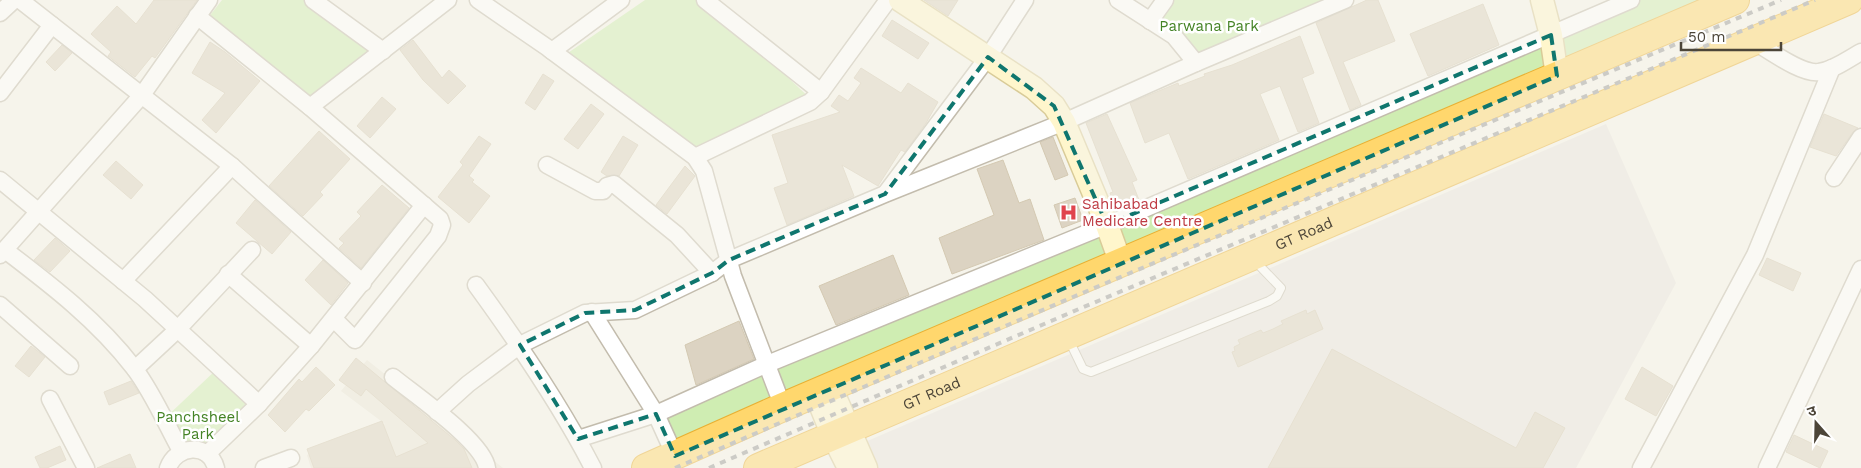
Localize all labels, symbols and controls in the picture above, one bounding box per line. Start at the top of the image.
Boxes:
park label: Parwana Park [1159,17,1259,35]
scale bar [1681,20,1781,52]
text: 50 m [1688,28,1725,46]
place label: Sahibabad Medicare Centre [1082,195,1202,230]
hospital icon: Sahibabad Medicare Centre [1058,203,1078,223]
street label: GT Road [1272,214,1336,254]
street label: GT Road [900,373,963,414]
north arrow [1791,398,1841,448]
text: उ [1805,402,1819,420]
park label: Panchsheel Park [156,408,240,443]

